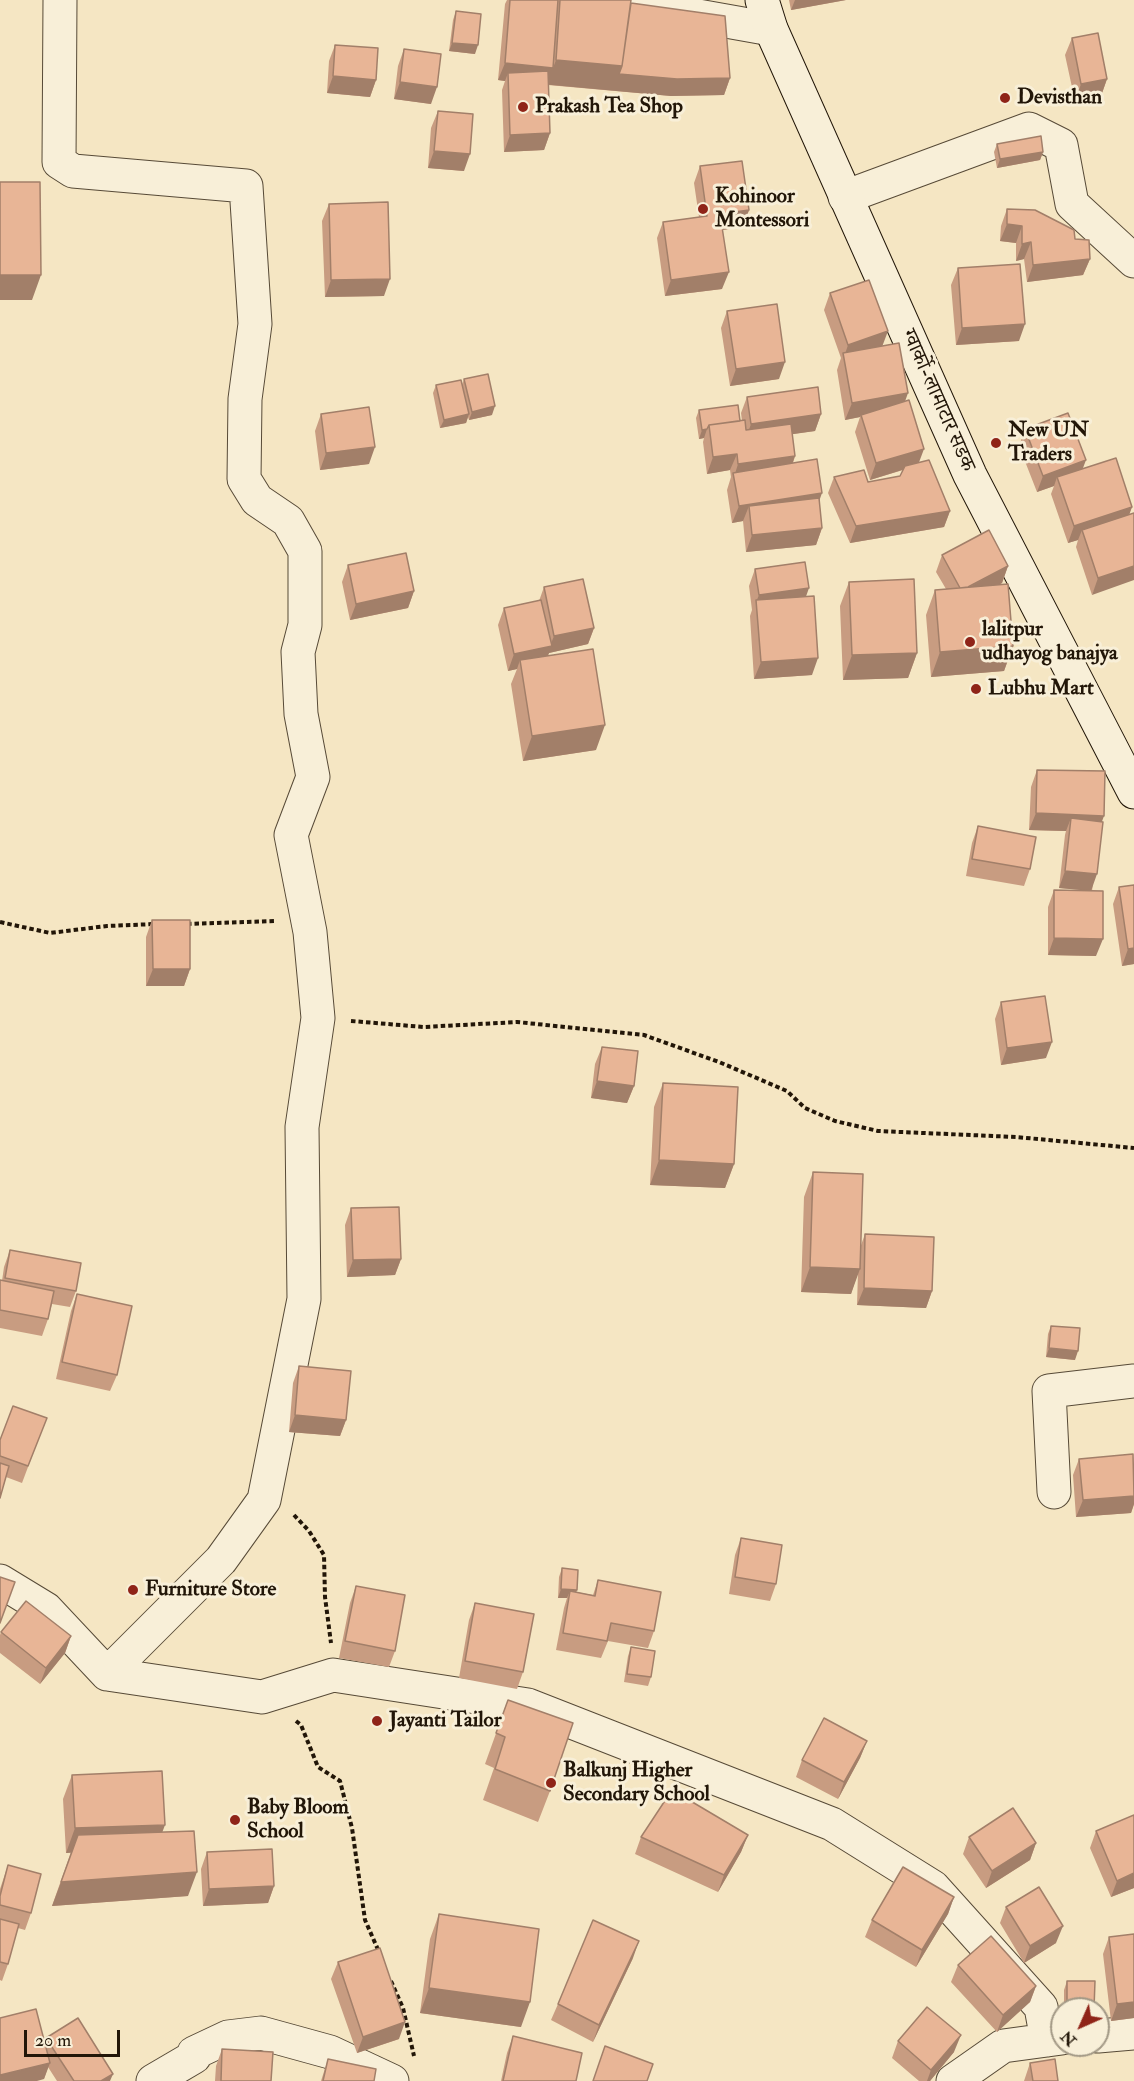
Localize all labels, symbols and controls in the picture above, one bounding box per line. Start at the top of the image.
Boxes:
place label: Devisthan [1017,85,1102,111]
marker: Devisthan [998,91,1012,105]
place label: Prakash Tea Shop [535,94,683,120]
marker: Prakash Tea Shop [516,100,530,114]
place label: Kohinoor Montessori [715,184,809,234]
marker: Kohinoor Montessori [696,202,710,216]
street label: ग्वार्को-लामाटार सडक [894,326,980,476]
place label: New UN Traders [1008,418,1089,468]
marker: New UN Traders [989,436,1003,450]
place label: lalitpur udhayog banajya [982,617,1118,667]
marker: lalitpur udhayog banajya [963,635,977,649]
place label: Lubhu Mart [988,676,1094,702]
marker: Lubhu Mart [969,682,983,696]
place label: Furniture Store [145,1577,276,1603]
marker: Furniture Store [126,1583,140,1597]
place label: Jayanti Tailor [389,1708,501,1734]
marker: Jayanti Tailor [370,1714,384,1728]
place label: Balkunj Higher Secondary School [563,1758,710,1808]
marker: Balkunj Higher Secondary School [544,1776,558,1790]
place label: Baby Bloom School [247,1795,349,1845]
marker: Baby Bloom School [228,1813,242,1827]
north arrow [1050,1997,1110,2057]
scale bar [27,2018,123,2056]
text: N [1057,2026,1081,2050]
text: 20 m [35,2029,71,2052]

